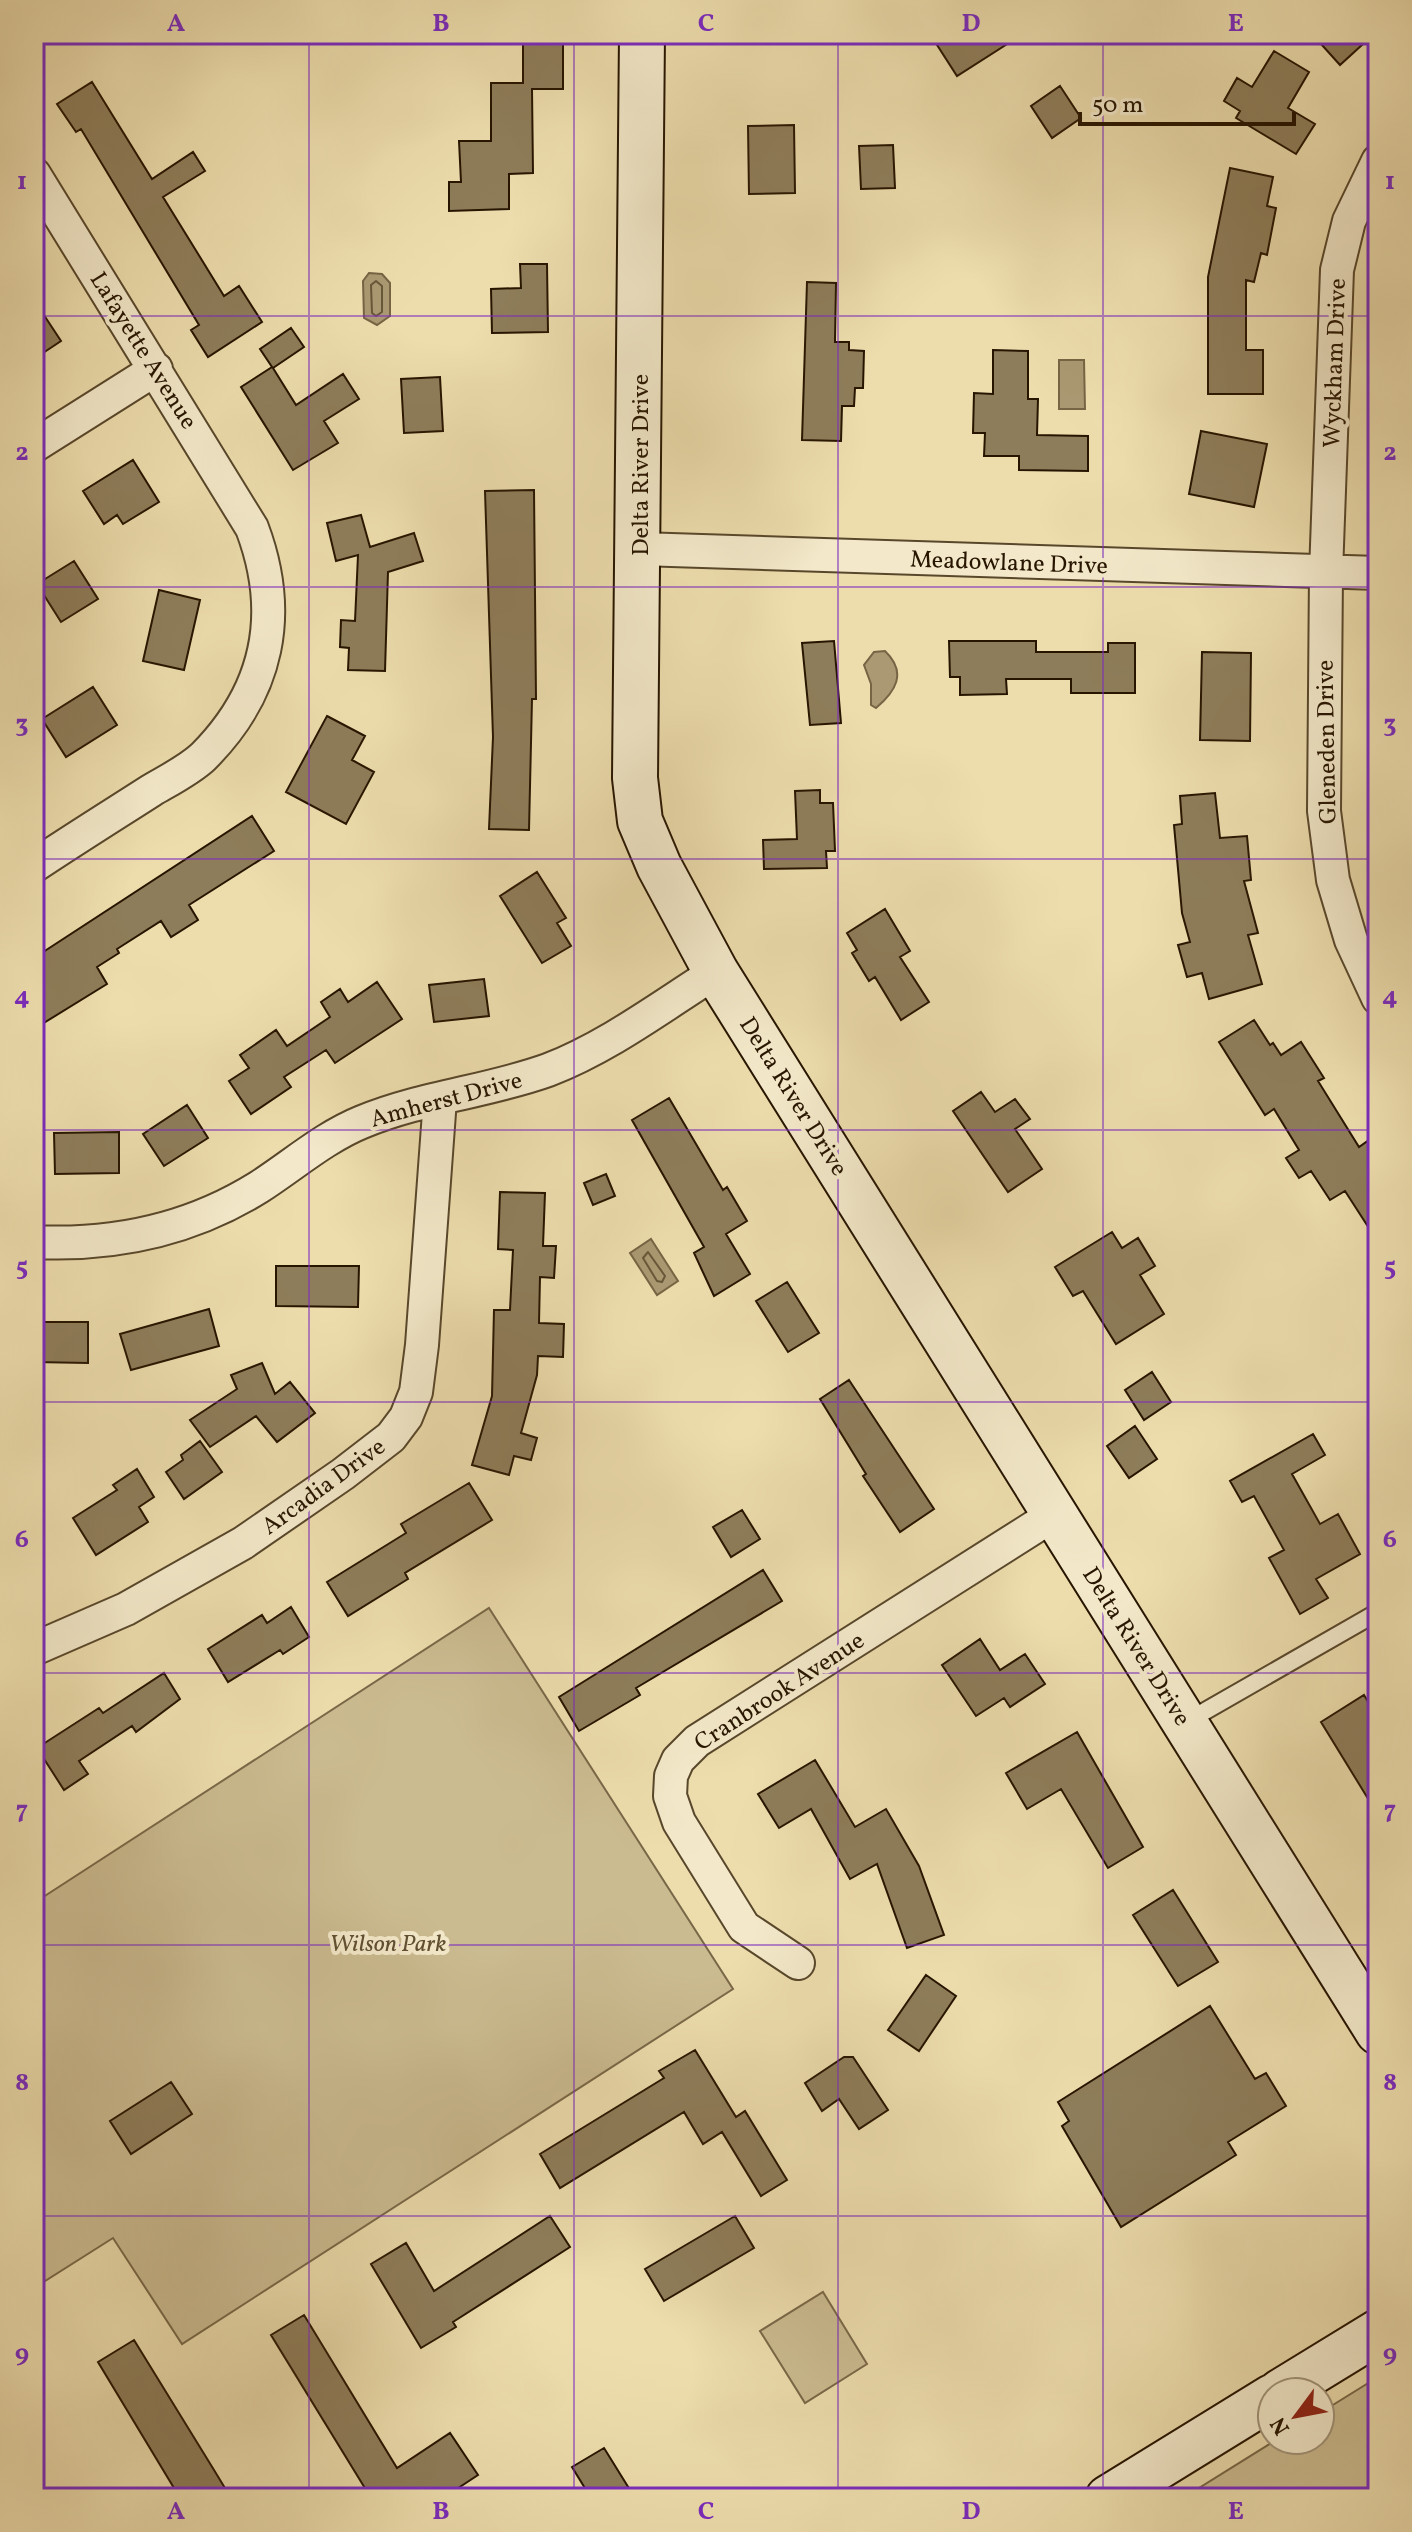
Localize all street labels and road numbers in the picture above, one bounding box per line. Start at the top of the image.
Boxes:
street label: Lafayette Avenue [80,266,204,436]
street label: Wyckham Drive [1316,278,1356,449]
street label: Delta River Drive [625,374,659,556]
street label: Meadowlane Drive [909,544,1109,584]
street label: Gleneden Drive [1310,659,1346,824]
street label: Delta River Drive [730,1011,855,1183]
street label: Amherst Drive [367,1064,526,1138]
street label: Arcadia Drive [255,1431,393,1544]
street label: Delta River Drive [1073,1561,1198,1733]
street label: Cranbrook Avenue [688,1625,872,1761]

